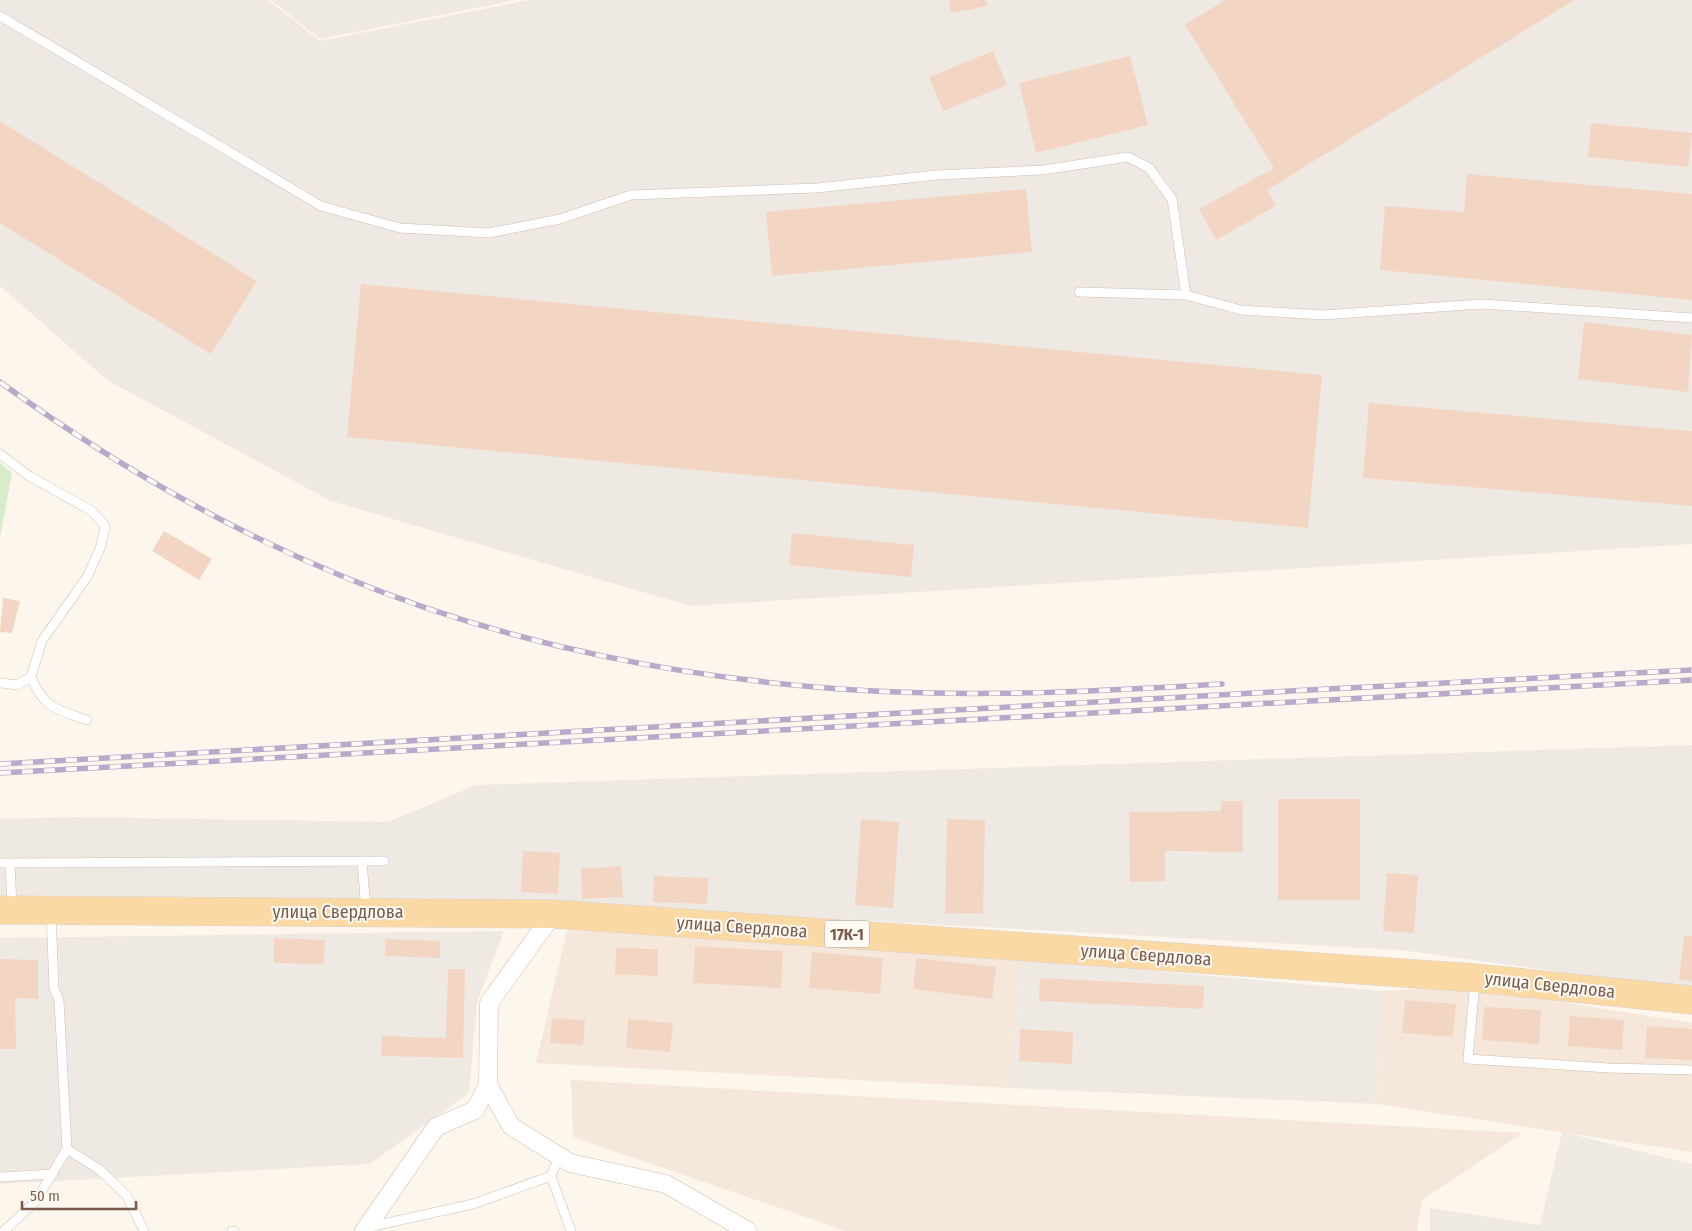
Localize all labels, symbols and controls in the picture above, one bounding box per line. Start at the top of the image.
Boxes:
street label: улица Свердлова [272,901,404,923]
street label: улица Свердлова [676,911,808,943]
road number: 17К-1 [824,921,870,948]
street label: улица Свердлова [1080,939,1212,971]
street label: улица Свердлова [1484,967,1617,1003]
scale bar [22,1178,136,1210]
text: 50 m [30,1187,60,1205]

